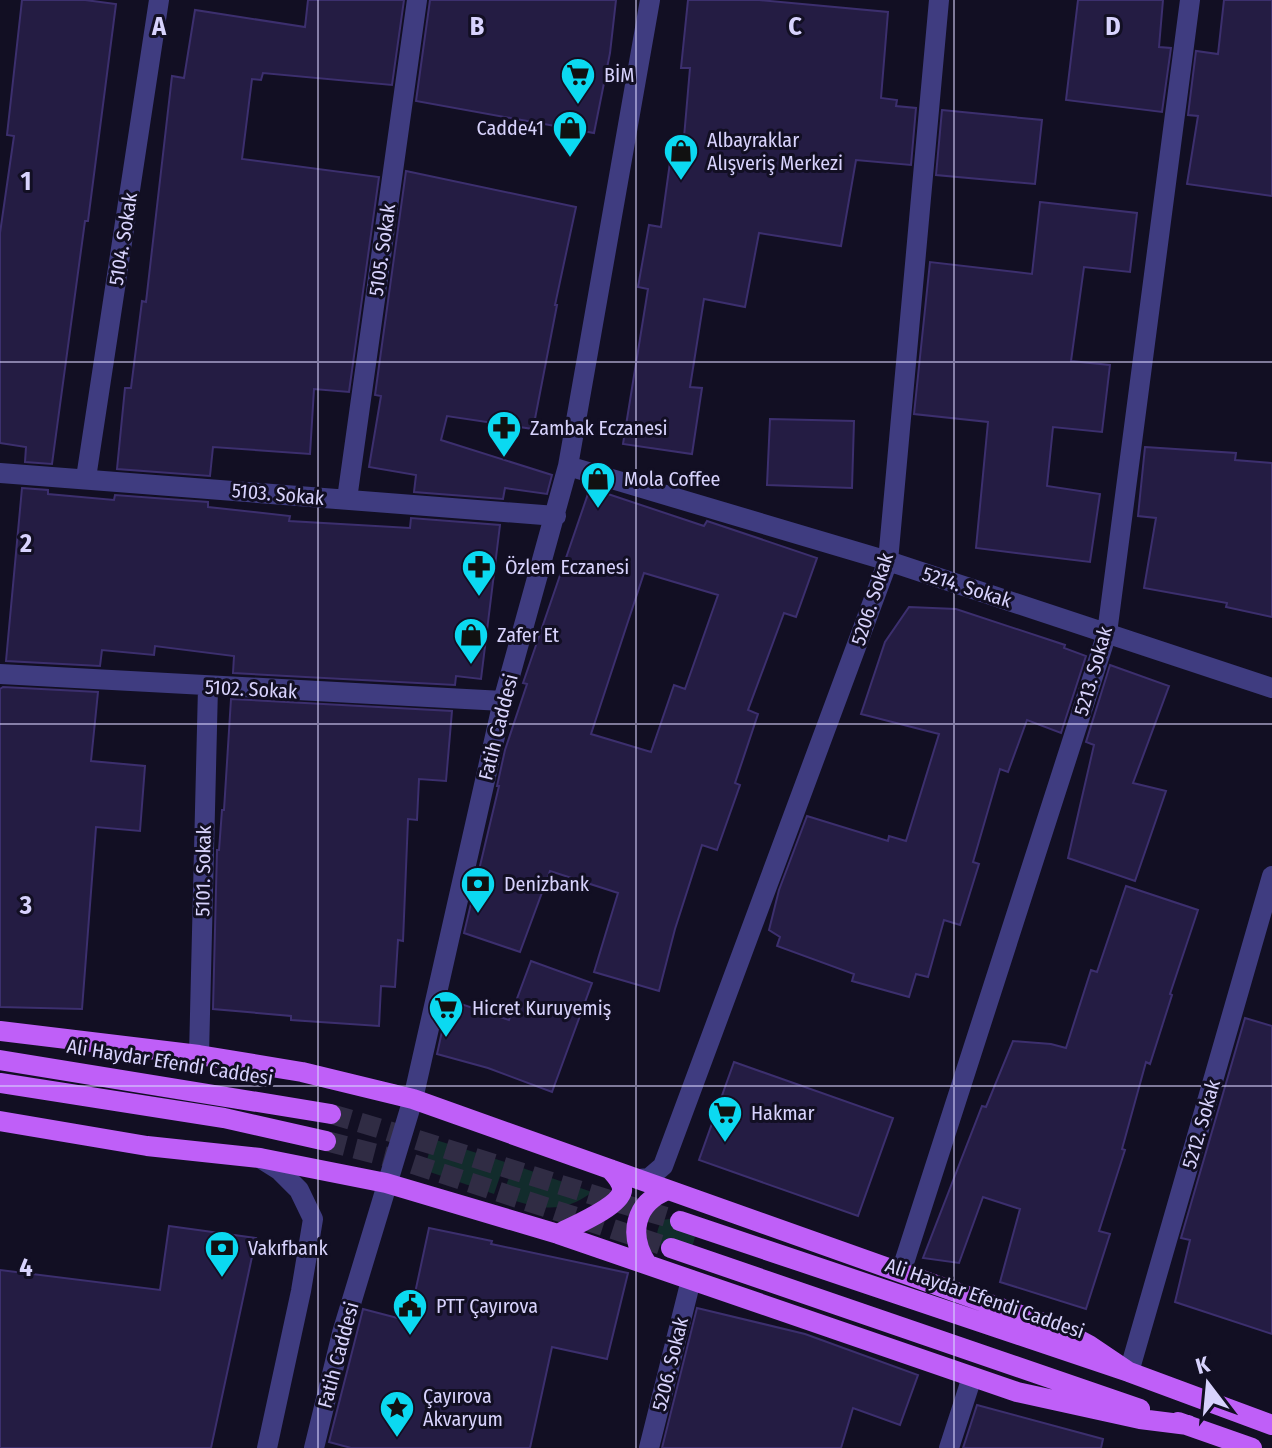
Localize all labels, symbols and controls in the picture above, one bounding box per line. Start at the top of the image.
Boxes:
text: A [151,11,167,42]
text: B [470,11,485,42]
text: C [788,11,802,42]
text: D [1105,11,1121,42]
supermarket icon: BİM [559,56,597,106]
place label: BİM [604,63,634,87]
shop icon: Cadde41 [551,109,589,159]
place label: Cadde41 [477,116,544,140]
place label: Albayraklar Alışveriş Merkezi [707,128,843,176]
shop icon: Albayraklar Alışveriş Merkezi [662,132,700,182]
text: 1 [21,166,32,197]
street label: 5104. Sokak [104,190,142,287]
street label: 5105. Sokak [364,202,400,298]
pharmacy icon: Zambak Eczanesi [485,409,523,459]
place label: Zambak Eczanesi [530,416,668,440]
shop icon: Mola Coffee [579,460,617,510]
place label: Mola Coffee [624,467,721,491]
street label: 5103. Sokak [231,478,326,510]
text: 2 [19,528,32,559]
pharmacy icon: Özlem Eczanesi [460,548,498,598]
street label: 5206. Sokak [846,549,898,648]
place label: Özlem Eczanesi [505,555,629,579]
street label: 5214. Sokak [919,561,1015,613]
shop icon: Zafer Et [452,616,490,666]
place label: Zafer Et [497,623,560,647]
street label: 5213. Sokak [1069,623,1117,718]
street label: Fatih Caddesi [473,671,523,783]
street label: 5102. Sokak [204,675,299,703]
street label: 5101. Sokak [190,825,216,917]
bank icon: Denizbank [459,865,497,915]
place label: Denizbank [504,872,590,896]
text: 3 [19,890,32,921]
supermarket icon: Hicret Kuruyemiş [427,989,465,1039]
place label: Hicret Kuruyemiş [472,996,611,1021]
street label: Ali Haydar Efendi Caddesi [65,1034,275,1090]
street label: 5212. Sokak [1177,1076,1225,1171]
supermarket icon: Hakmar [706,1094,744,1144]
place label: Hakmar [751,1101,814,1125]
bank icon: Vakıfbank [203,1229,241,1279]
place label: Vakıfbank [248,1236,328,1260]
text: 4 [19,1252,33,1283]
street label: Ali Haydar Efendi Caddesi [882,1253,1088,1343]
public building icon: PTT Çayırova [391,1287,429,1337]
place label: PTT Çayırova [436,1294,538,1319]
street label: Fatih Caddesi [312,1299,364,1411]
street label: 5206. Sokak [647,1314,693,1413]
north arrow [1168,1344,1248,1424]
text: K [1193,1350,1214,1380]
place label: Çayırova Akvaryum [423,1384,503,1431]
place icon: Çayırova Akvaryum [378,1389,416,1439]

